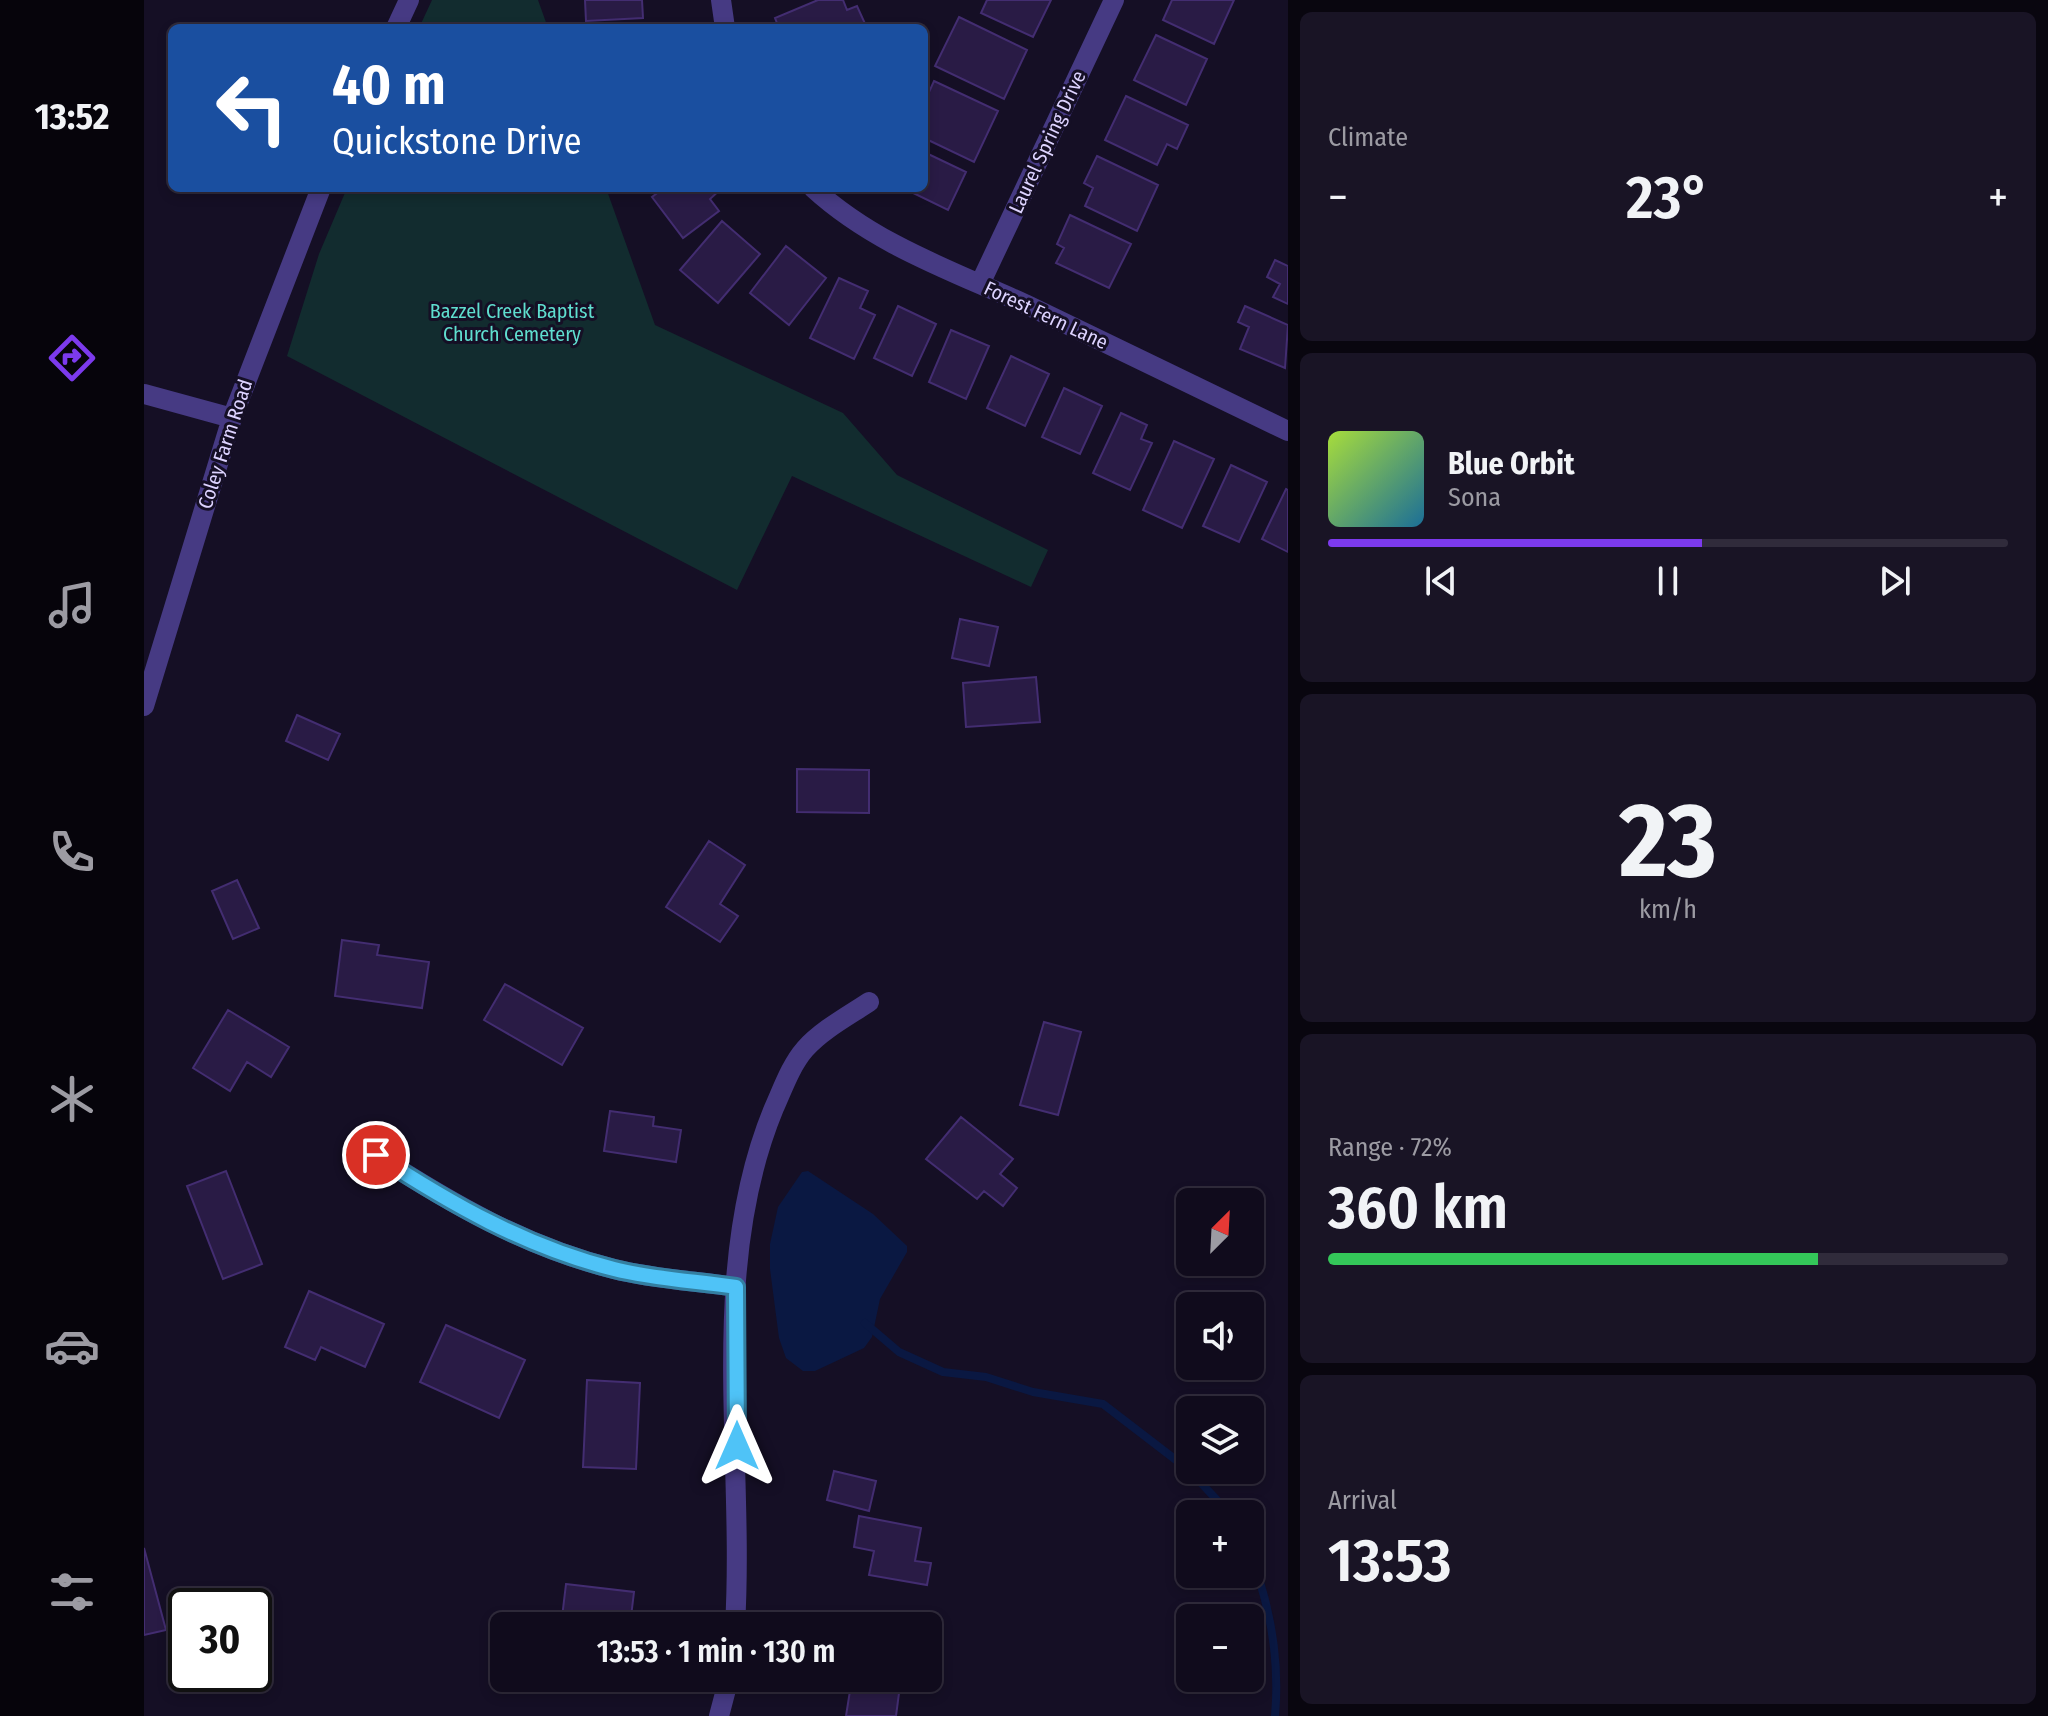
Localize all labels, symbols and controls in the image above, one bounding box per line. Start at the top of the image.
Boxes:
text: 40 m [332,52,446,119]
icon: left [200,56,304,160]
street label: Laurel Spring Drive [1003,67,1091,217]
text: 13:52 [35,95,109,139]
text: Quickstone Drive [332,120,581,164]
text: Climate [1328,122,1408,153]
text: 23° [1626,162,1710,234]
text: − [1328,171,1348,224]
text: + [1988,171,2008,224]
street label: Forest Fern Lane [980,276,1112,354]
park label: Bazzel Creek Baptist Church Cemetery [430,299,595,346]
icon: directions [44,330,100,386]
street label: Coley Farm Road [193,376,257,512]
text: Blue Orbit [1448,446,1574,482]
text: Sona [1448,482,1501,513]
icon: previous [1419,559,1463,603]
icon: pause [1646,559,1690,603]
icon: next [1873,559,1917,603]
icon: music [44,577,100,633]
text: 23 [1619,779,1717,904]
icon: phone [44,824,100,880]
text: km/h [1639,894,1697,925]
icon: climate [44,1071,100,1127]
pin [342,1121,410,1189]
text: Range · 72% [1328,1132,1452,1163]
icon: arrive [354,1133,398,1177]
text: 360 km [1328,1172,1508,1244]
north arrow [1176,1188,1264,1276]
map controls [1176,1188,1264,1692]
button: sound [1176,1292,1264,1380]
icon: car [44,1318,100,1374]
button: layers [1176,1396,1264,1484]
position arrow [695,1404,779,1488]
text: Arrival [1328,1485,1397,1516]
button: + [1176,1500,1264,1588]
text: 13:53 [1328,1525,1452,1597]
icon: filters [44,1564,100,1620]
speed limit sign: 30 [168,1588,272,1692]
button: − [1176,1604,1264,1692]
text: 13:53 · 1 min · 130 m [597,1634,835,1670]

